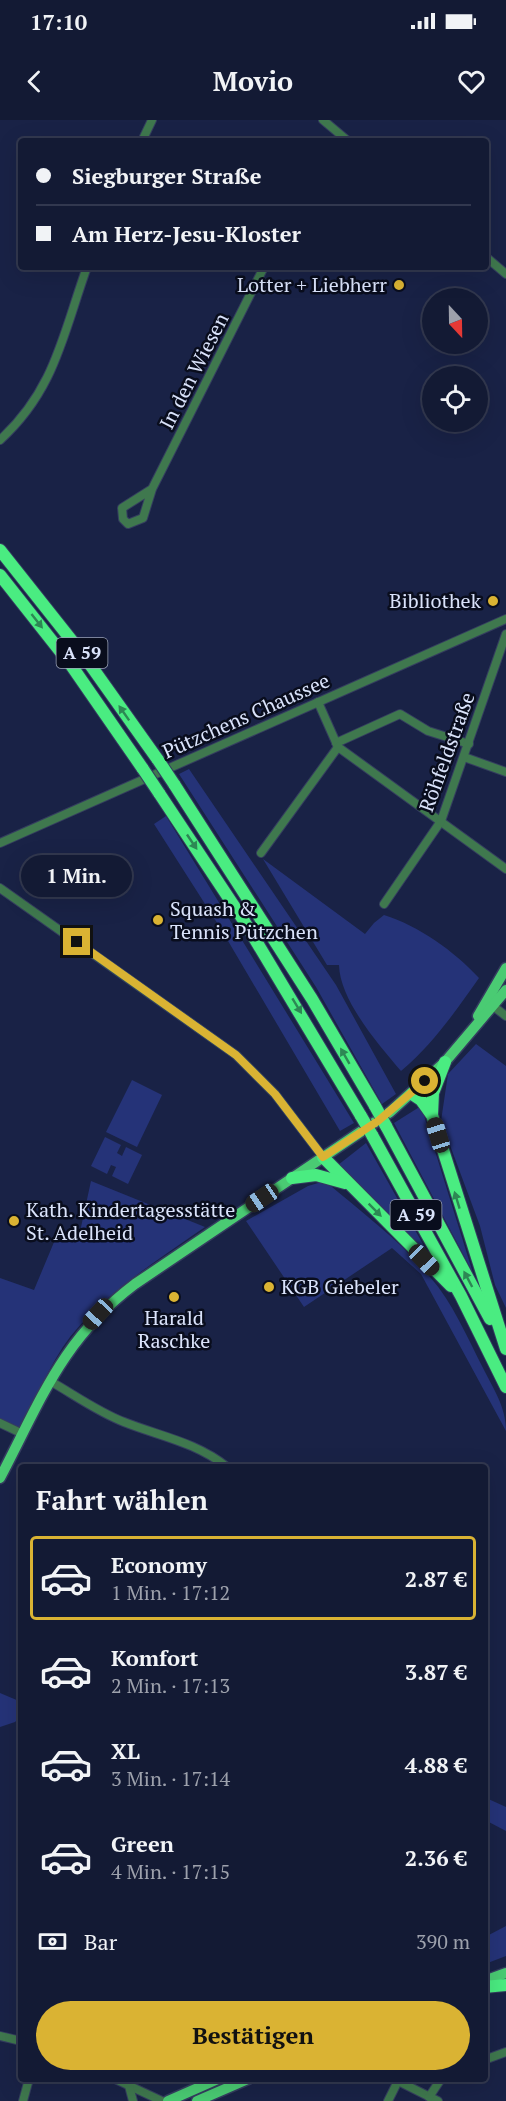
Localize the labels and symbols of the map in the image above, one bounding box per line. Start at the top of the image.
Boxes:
place label: Lotter + Liebherr [237,271,387,298]
marker: Lotter + Liebherr [392,278,406,292]
north arrow [422,288,488,354]
street label: In den Wiesen [153,308,234,434]
place label: Bibliothek [389,587,482,614]
marker: Bibliothek [486,594,500,608]
one-way arrow [30,613,43,629]
road number: A 59 [56,638,107,668]
street label: Pützchens Chaussee [158,667,334,765]
street label: Röhfeldstraße [412,688,481,815]
one-way arrow [118,705,130,721]
one-way arrow [186,833,198,849]
callout: 1 Min. [22,855,132,897]
place label: Squash & Tennis Pützchen [170,895,318,945]
marker: Squash & Tennis Pützchen [151,913,165,927]
route end [63,928,90,955]
one-way arrow [291,998,302,1014]
one-way arrow [340,1047,350,1064]
route start [411,1067,438,1094]
car [424,1115,452,1155]
car [242,1180,282,1216]
one-way arrow [452,1191,461,1209]
place label: Kath. Kindertagesstätte St. Adelheid [26,1196,235,1246]
road number: A 59 [390,1200,442,1230]
one-way arrow [367,1203,381,1217]
marker: Kath. Kindertagesstätte St. Adelheid [7,1214,21,1228]
car [405,1241,443,1279]
one-way arrow [463,1270,473,1287]
place label: KGB Giebeler [281,1273,399,1300]
marker: KGB Giebeler [262,1280,276,1294]
marker: Harald Raschke [167,1290,181,1304]
car [79,1295,117,1333]
place label: Harald Raschke [138,1304,210,1354]

